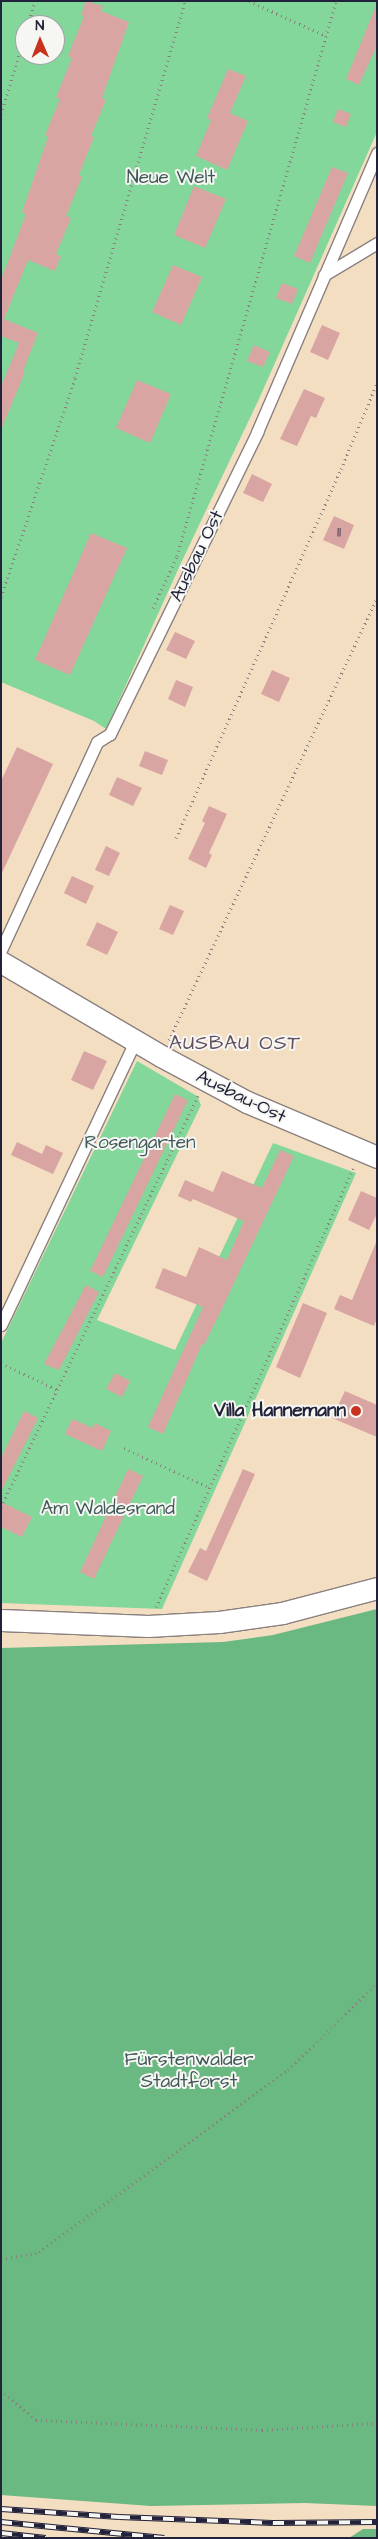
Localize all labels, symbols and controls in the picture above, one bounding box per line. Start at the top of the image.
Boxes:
north arrow [15,15,65,65]
text: N [35,16,44,36]
park label: Neue Welt [127,167,215,189]
street label: Ausbau Ost [165,507,229,605]
house number: 11 [337,522,341,542]
district label: AUSBAU OST [168,1031,302,1055]
street label: Ausbau-Ost [192,1065,290,1129]
park label: Rosengarten [85,1132,195,1154]
place label: Villa Hannemann [214,1400,346,1422]
marker: Villa Hannemann [350,1405,362,1417]
park label: Am Waldesrand [41,1498,175,1520]
park label: Fürstenwalder Stadtforst [125,2049,253,2093]

